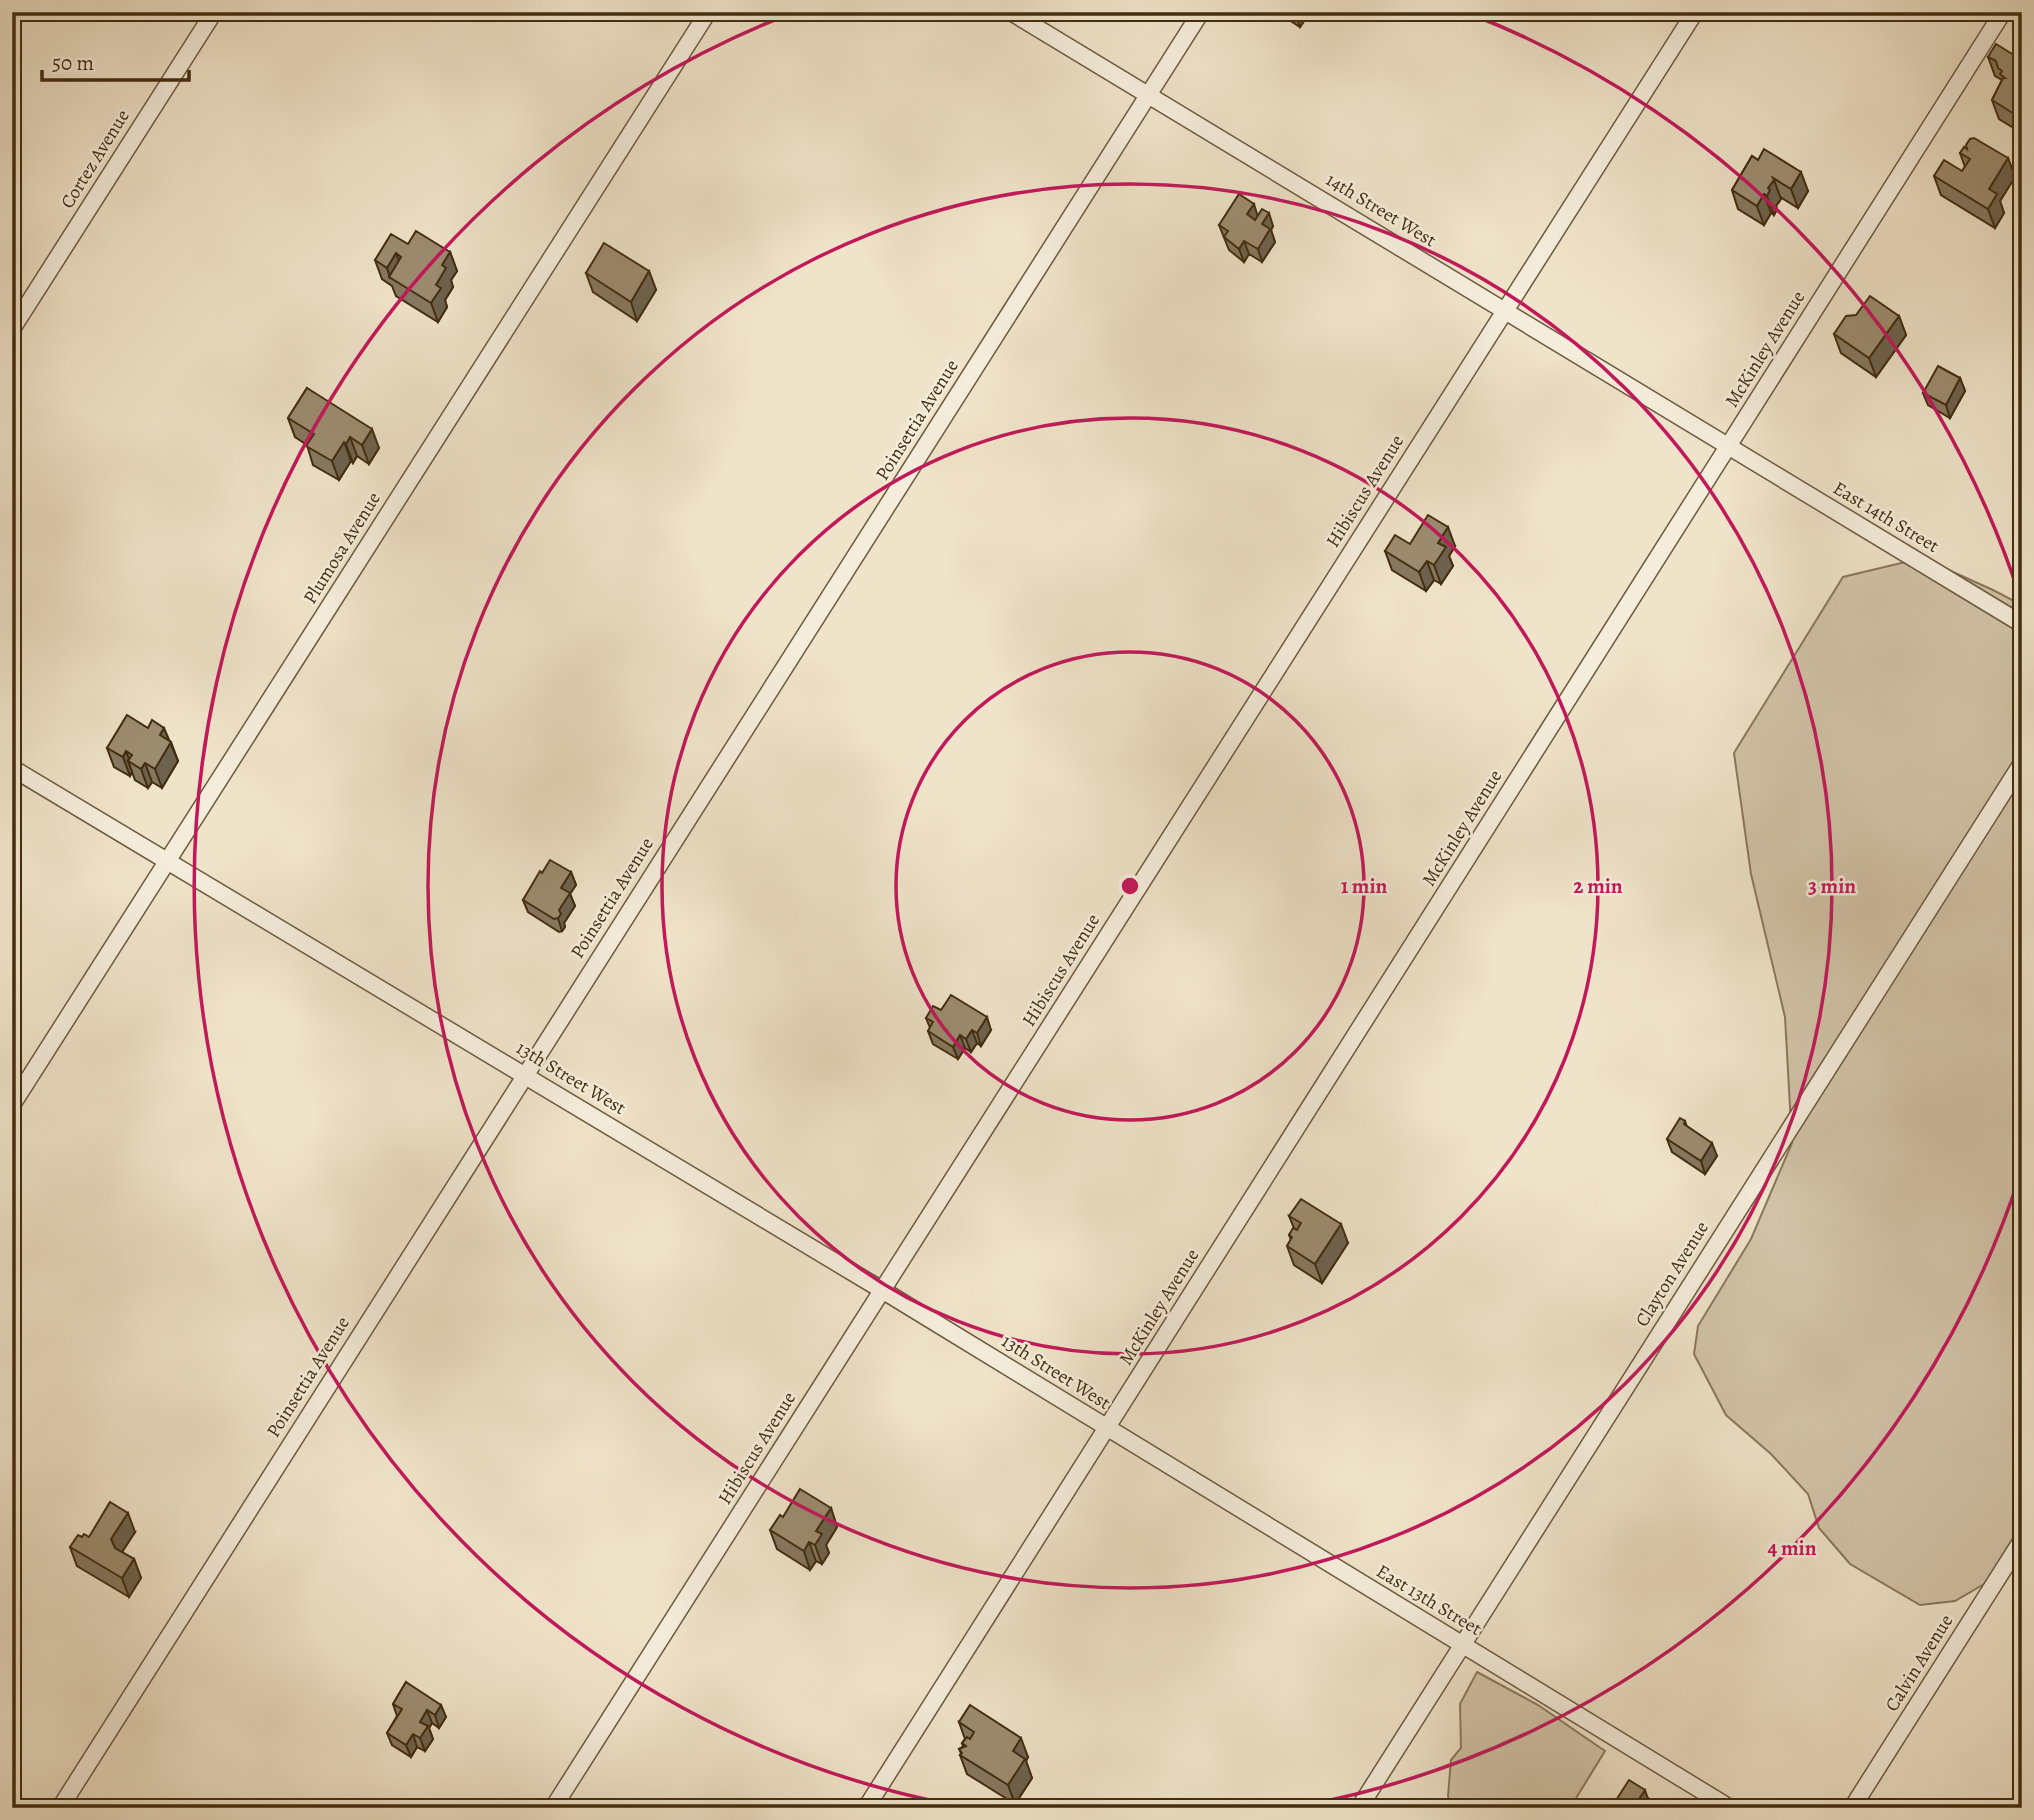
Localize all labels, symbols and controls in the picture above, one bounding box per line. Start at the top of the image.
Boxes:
scale bar [42,38,189,82]
text: 50 m [52,49,94,77]
street label: Cortez Avenue [54,105,136,213]
street label: 14th Street West [1321,167,1441,253]
street label: McKinley Avenue [1719,286,1811,412]
street label: Poinsettia Avenue [869,355,965,485]
street label: Hibiscus Avenue [1320,430,1410,552]
street label: East 14th Street [1828,475,1944,559]
street label: Plumosa Avenue [297,487,387,609]
street label: McKinley Avenue [1416,765,1508,891]
street label: Poinsettia Avenue [564,833,660,963]
text: 1 min [1341,872,1388,900]
text: 2 min [1573,872,1623,900]
text: 3 min [1808,872,1856,900]
centre of rings [1118,874,1142,898]
street label: Hibiscus Avenue [1016,909,1106,1031]
street label: 13th Street West [511,1035,631,1121]
street label: Clayton Avenue [1629,1216,1715,1332]
street label: McKinley Avenue [1113,1244,1205,1370]
street label: Poinsettia Avenue [260,1312,356,1442]
street label: 13th Street West [997,1328,1115,1416]
street label: Hibiscus Avenue [712,1387,802,1509]
text: 4 min [1767,1534,1817,1562]
street label: East 13th Street [1371,1558,1487,1642]
street label: Calvin Avenue [1879,1609,1959,1717]

